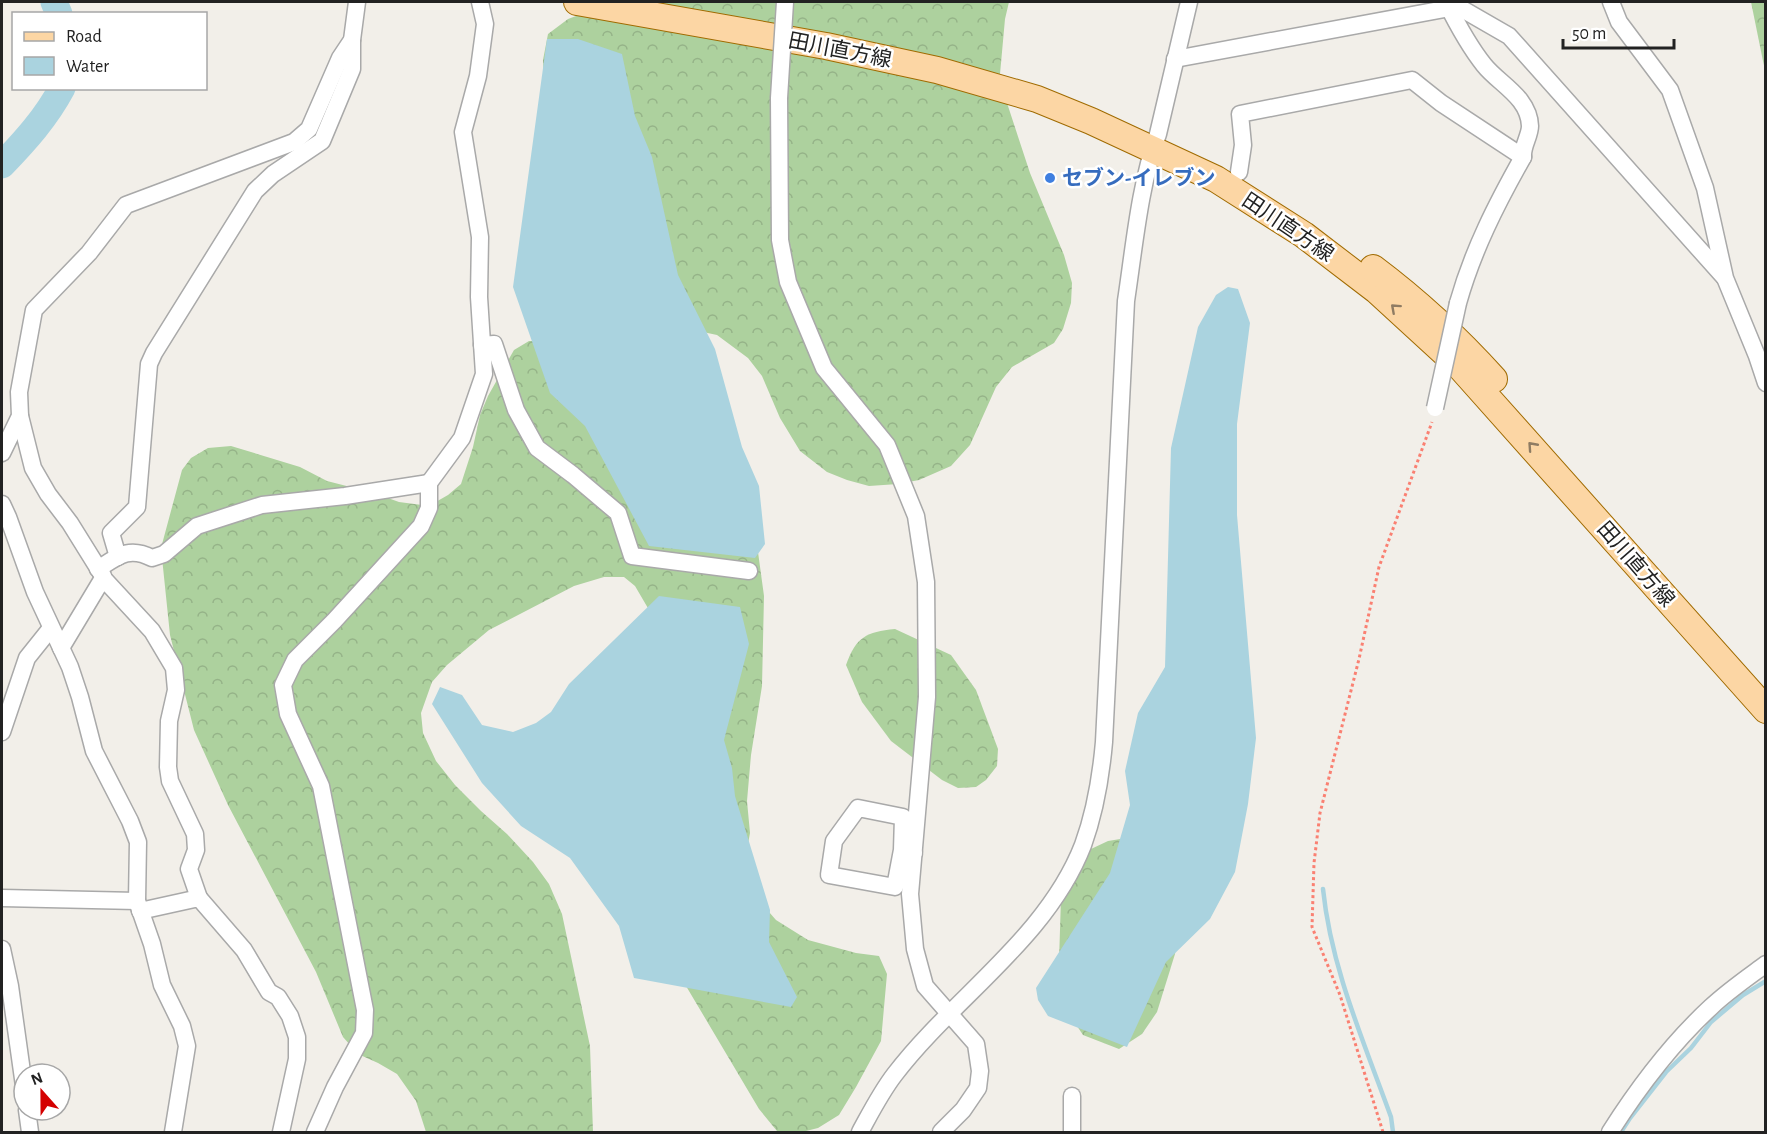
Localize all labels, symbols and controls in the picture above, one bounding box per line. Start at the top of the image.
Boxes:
legend [12,12,207,90]
scale bar [1563,12,1674,50]
text: 50 m [1572,25,1606,43]
text: Road [66,28,102,46]
street label: 田川直方線 [786,29,894,71]
text: Water [66,58,109,76]
place label: セブン-イレブン [1062,166,1215,189]
marker: セブン-イレブン [1043,171,1057,185]
street label: 田川直方線 [1238,189,1338,265]
one-way arrow [1391,304,1402,315]
one-way arrow [1528,442,1539,453]
street label: 田川直方線 [1593,517,1679,611]
north arrow [12,1062,72,1122]
text: N [29,1069,45,1088]

